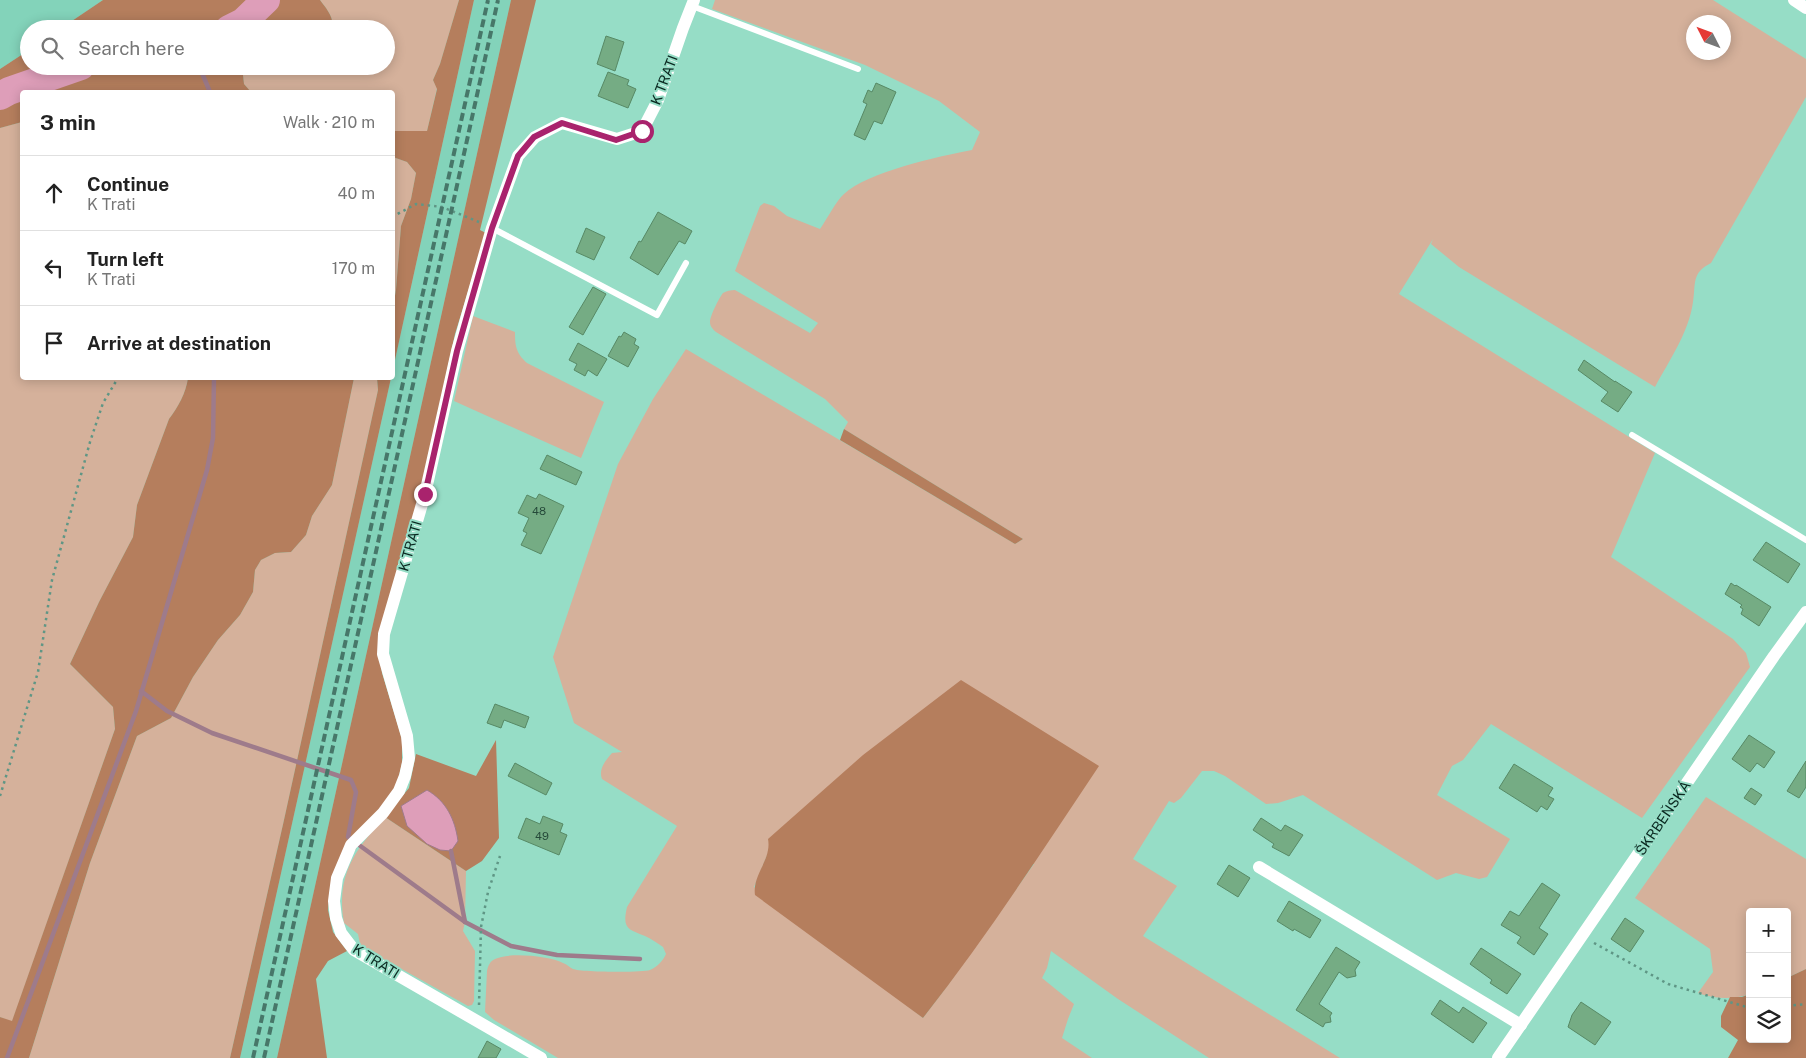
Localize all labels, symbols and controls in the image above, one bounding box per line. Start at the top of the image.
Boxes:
north arrow [1686,15,1731,60]
search box [20,20,395,75]
icon: search [38,34,66,62]
text: Search here [78,37,185,59]
street label: K TRATI [647,53,681,107]
text: 3 min [40,110,96,135]
text: Walk · 210 m [283,113,375,132]
route start [631,120,654,143]
text: Continue [87,173,169,195]
icon: ahead [40,179,68,207]
text: 40 m [337,184,375,203]
text: K Trati [87,195,135,214]
text: Turn left [87,248,164,270]
icon: left [40,254,68,282]
text: 170 m [332,259,375,278]
text: K Trati [87,270,135,289]
icon: arrive [40,329,68,357]
text: Arrive at destination [87,332,271,354]
route end [414,483,437,506]
house number: 48 [532,505,546,517]
street label: K TRATI [395,519,425,573]
street label: ŠKRBEŇSKÁ [1631,777,1694,858]
house number: 49 [535,830,549,842]
map controls [1746,908,1791,1043]
button: + [1746,908,1791,953]
street label: K TRATI [350,940,402,982]
button: − [1746,953,1791,998]
button: layers [1746,998,1791,1043]

